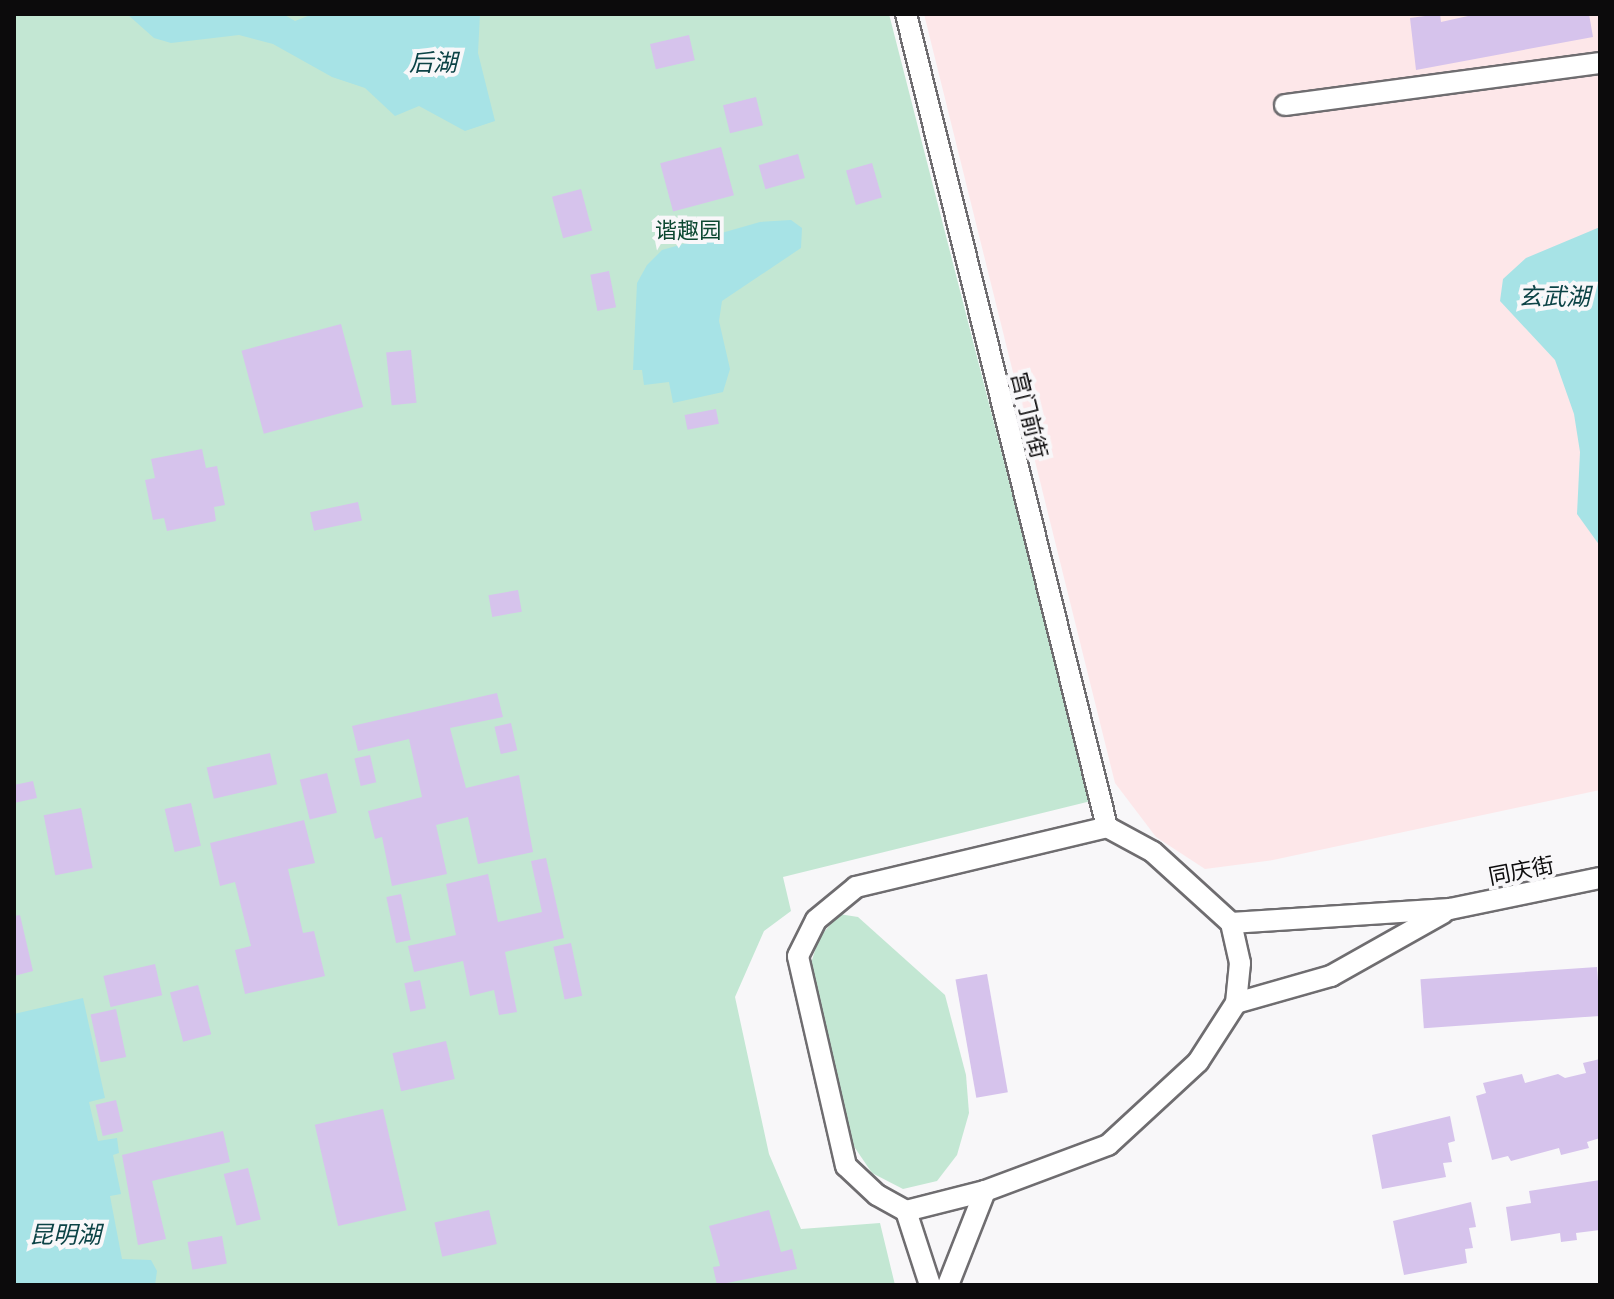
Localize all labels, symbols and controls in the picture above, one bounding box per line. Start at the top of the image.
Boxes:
water label: 后湖 [409,48,457,76]
park label: 谐趣园 [655,217,721,243]
water label: 玄武湖 [1518,282,1590,310]
street label: 宫门前街 [1007,369,1053,461]
street label: 同庆街 [1486,851,1556,889]
water label: 昆明湖 [29,1220,101,1248]

